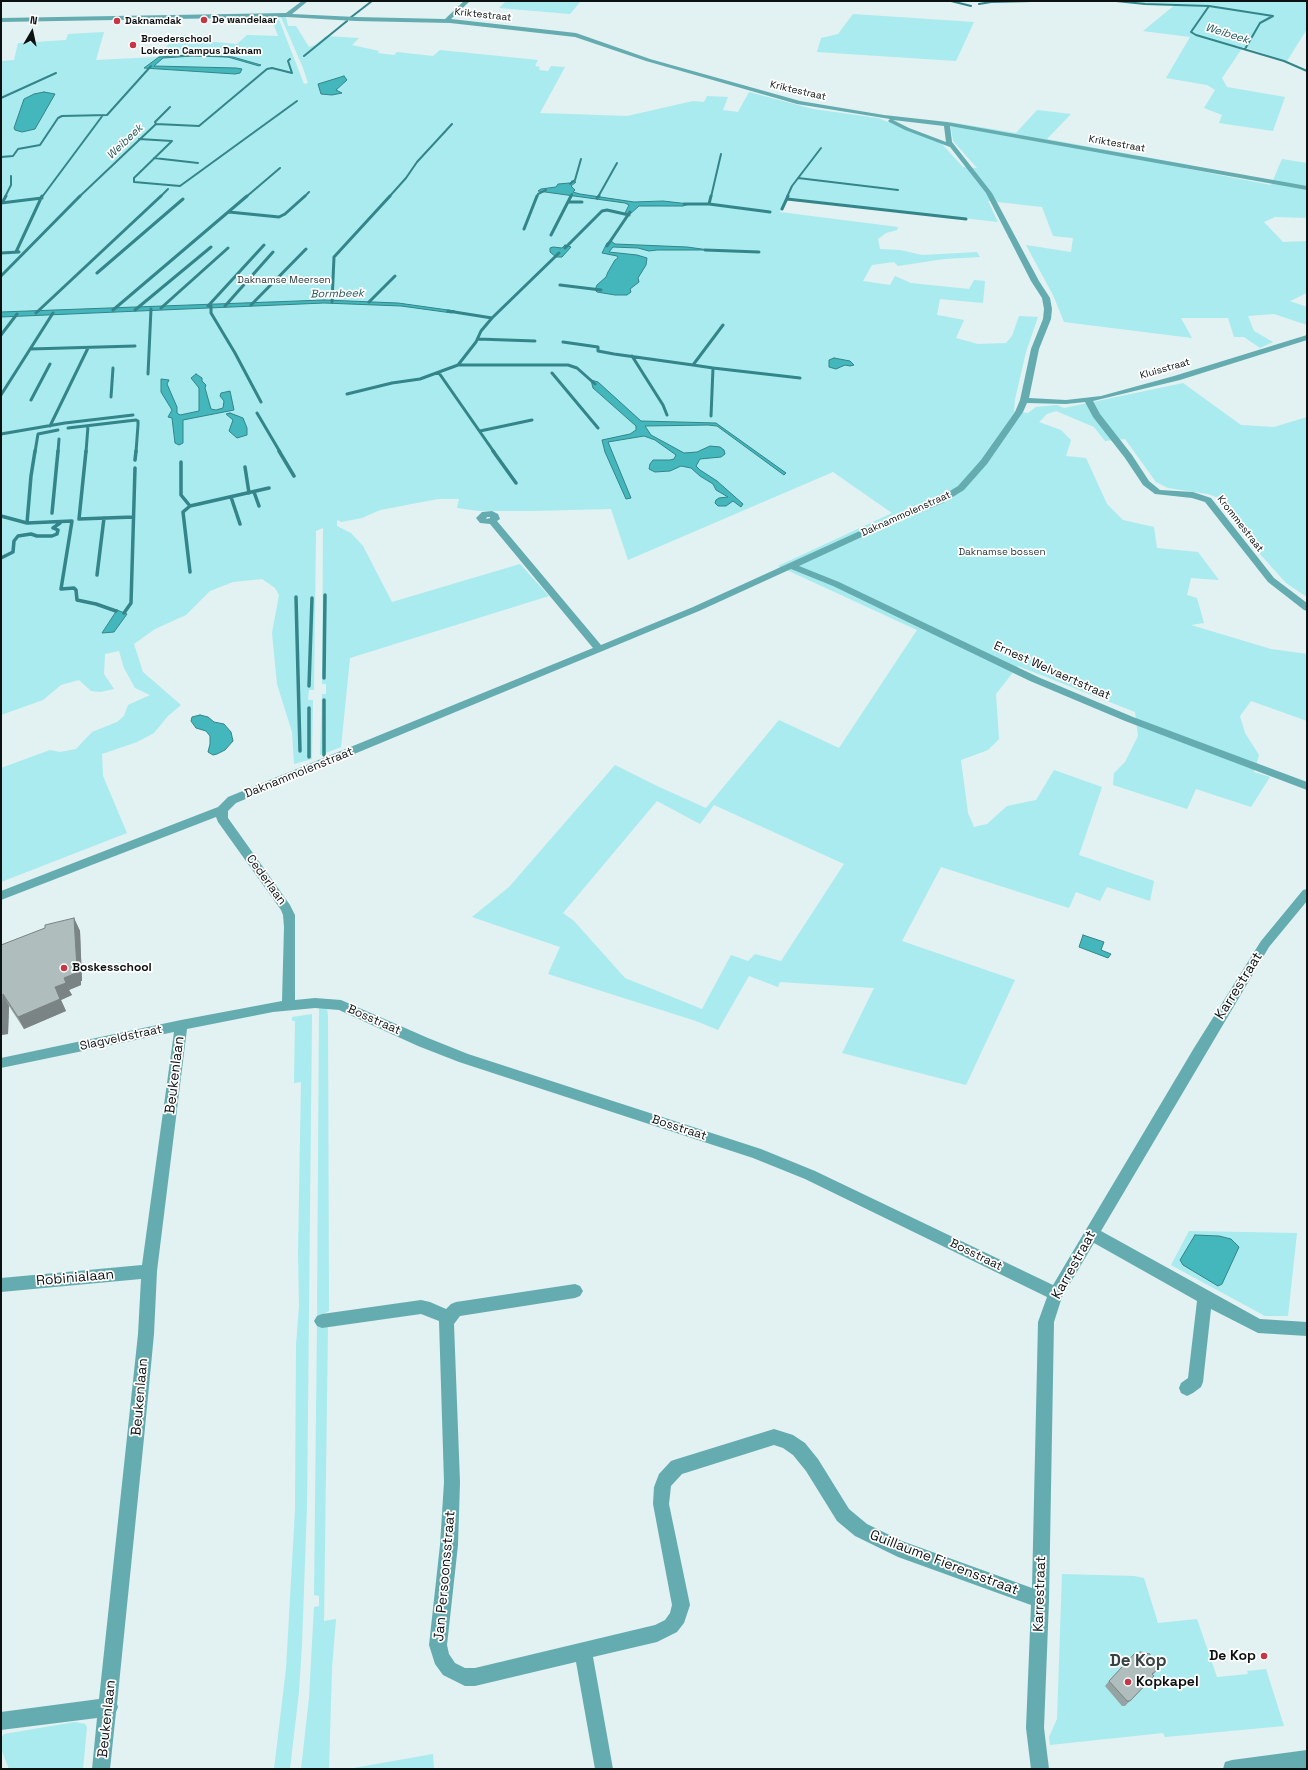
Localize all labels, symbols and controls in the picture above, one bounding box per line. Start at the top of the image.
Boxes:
street label: Kriktestraat [454,6,512,24]
north arrow [12,12,52,52]
text: N [29,13,39,28]
place label: De wandelaar [212,14,277,26]
place label: Daknamdak [125,15,181,27]
marker: De wandelaar [199,15,209,25]
marker: Daknamdak [112,16,122,26]
water label: Weibeek [1204,21,1250,47]
place label: Broederschool Lokeren Campus Daknam [141,33,262,56]
marker: Broederschool Lokeren Campus Daknam [128,40,138,50]
street label: Kriktestraat [769,79,827,103]
water label: Weibeek [104,122,146,162]
street label: Kriktestraat [1088,133,1146,155]
park label: Daknamse Meersen [237,274,331,286]
water label: Bormbeek [310,287,364,301]
street label: Kluisstraat [1139,356,1191,382]
street label: Daknammolenstraat [859,489,953,539]
street label: Krommestraat [1214,493,1266,555]
park label: Daknamse bossen [958,546,1046,558]
street label: Ernest Welvaertstraat [991,639,1113,703]
street label: Daknammolenstraat [243,745,355,801]
street label: Cederlaan [243,852,289,908]
street label: Karrestraat [1212,949,1266,1023]
place label: Boskesschool [72,961,152,975]
marker: Boskesschool [59,963,69,973]
street label: Bosstraat [345,1002,403,1038]
street label: Slagveldstraat [79,1022,163,1054]
street label: Beukenlaan [162,1035,188,1115]
street label: Bosstraat [650,1112,708,1144]
street label: Karrestraat [1048,1228,1100,1302]
street label: Bosstraat [947,1236,1005,1274]
street label: Robinialaan [35,1266,115,1290]
street label: Beukenlaan [128,1357,152,1437]
street label: Jan Persoonsstraat [431,1510,459,1642]
street label: Guillaume Fierensstraat [867,1527,1021,1599]
street label: Karrestraat [1030,1556,1050,1632]
place label: De Kop [1209,1648,1256,1664]
district label: De Kop [1109,1651,1167,1671]
marker: De Kop [1259,1651,1269,1661]
place label: Kopkapel [1136,1674,1199,1690]
marker: Kopkapel [1123,1677,1133,1687]
street label: Beukenlaan [95,1679,119,1759]

